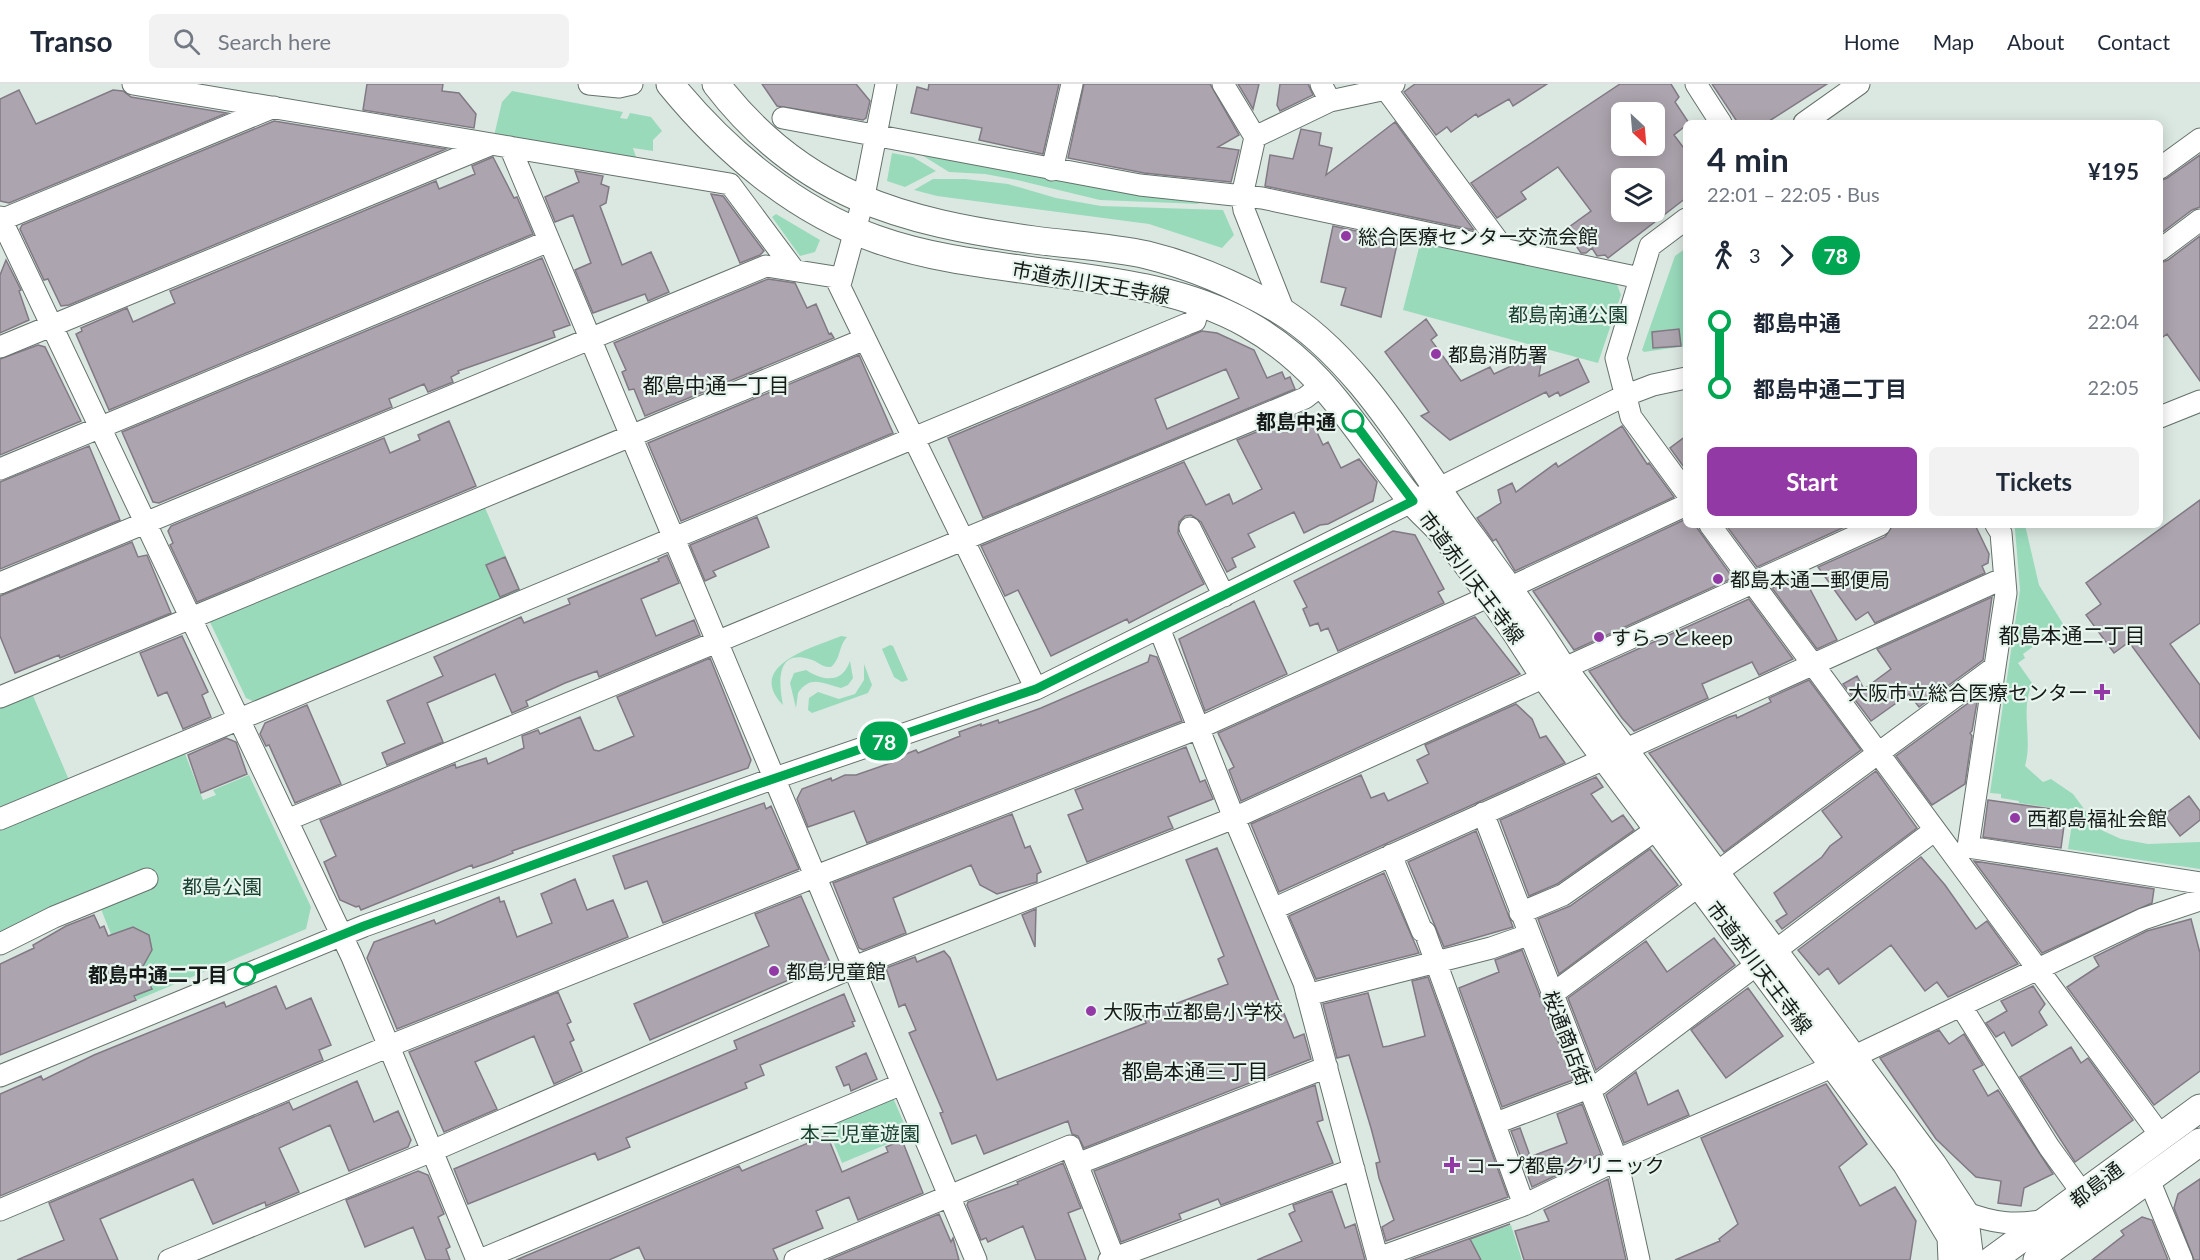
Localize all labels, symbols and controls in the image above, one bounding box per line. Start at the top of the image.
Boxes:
search box [149,14,569,68]
text: Transo [30,24,113,58]
icon: search [170,25,203,58]
text: Search here [218,28,331,55]
text: Home [1844,29,1900,54]
text: Map [1933,29,1974,54]
text: About [2007,29,2064,54]
text: Contact [2097,29,2170,54]
north arrow [1611,102,1665,156]
map controls [1611,102,1665,222]
text: 4 min [1707,139,1789,179]
text: ¥195 [2088,158,2139,185]
button: layers [1611,168,1665,222]
text: 22:01 – 22:05 · Bus [1707,182,1880,206]
place label: 総合医療センター交流会館 [1358,224,1598,248]
marker: 総合医療センター交流会館 [1339,229,1353,243]
icon: walk [1707,239,1740,272]
icon: forward [1770,239,1803,272]
text: 3 [1749,243,1761,267]
text: 78 [1824,243,1848,268]
street label: 市道赤川天王寺線 [1010,256,1172,308]
park label: 都島南通公園 [1508,302,1628,326]
text: 都島中通 [1753,309,1841,336]
text: 22:04 [2088,309,2139,333]
place label: 都島消防署 [1448,342,1548,366]
marker: 都島消防署 [1429,347,1443,361]
district label: 都島中通一丁目 [643,372,790,397]
text: 都島中通二丁目 [1753,375,1907,402]
text: 22:05 [2088,375,2139,399]
place label: 都島中通 [1256,409,1336,433]
marker: 都島中通 [1342,410,1364,432]
button: Start [1707,447,1917,516]
button: Tickets [1929,447,2139,516]
street label: 市道赤川天王寺線 [1414,506,1530,648]
place label: 都島本通二郵便局 [1730,567,1890,591]
marker: 都島本通二郵便局 [1711,572,1725,586]
district label: 都島本通二丁目 [1999,622,2146,647]
place label: すらっとkeep [1611,625,1733,649]
marker: すらっとkeep [1592,630,1606,644]
place label: 大阪市立総合医療センター [1848,680,2088,704]
marker: 大阪市立総合医療センター [2093,683,2111,701]
line badge: 78 [857,722,911,760]
text: 78 [872,729,896,754]
place label: 西都島福祉会館 [2027,806,2167,830]
marker: 西都島福祉会館 [2008,811,2022,825]
park label: 都島公園 [182,874,262,898]
street label: 市道赤川天王寺線 [1702,896,1818,1038]
place label: 都島児童館 [786,959,886,983]
place label: 都島中通二丁目 [88,962,228,986]
marker: 都島中通二丁目 [234,963,256,985]
marker: 都島児童館 [767,964,781,978]
street label: 桜通商店街 [1539,987,1597,1089]
place label: 大阪市立都島小学校 [1103,999,1283,1023]
marker: 大阪市立都島小学校 [1084,1004,1098,1018]
district label: 都島本通三丁目 [1122,1058,1269,1083]
park label: 本三児童遊園 [800,1121,920,1145]
place label: コープ都島クリニック [1466,1153,1665,1177]
marker: コープ都島クリニック [1443,1156,1461,1174]
street label: 都島通 [2065,1156,2127,1212]

